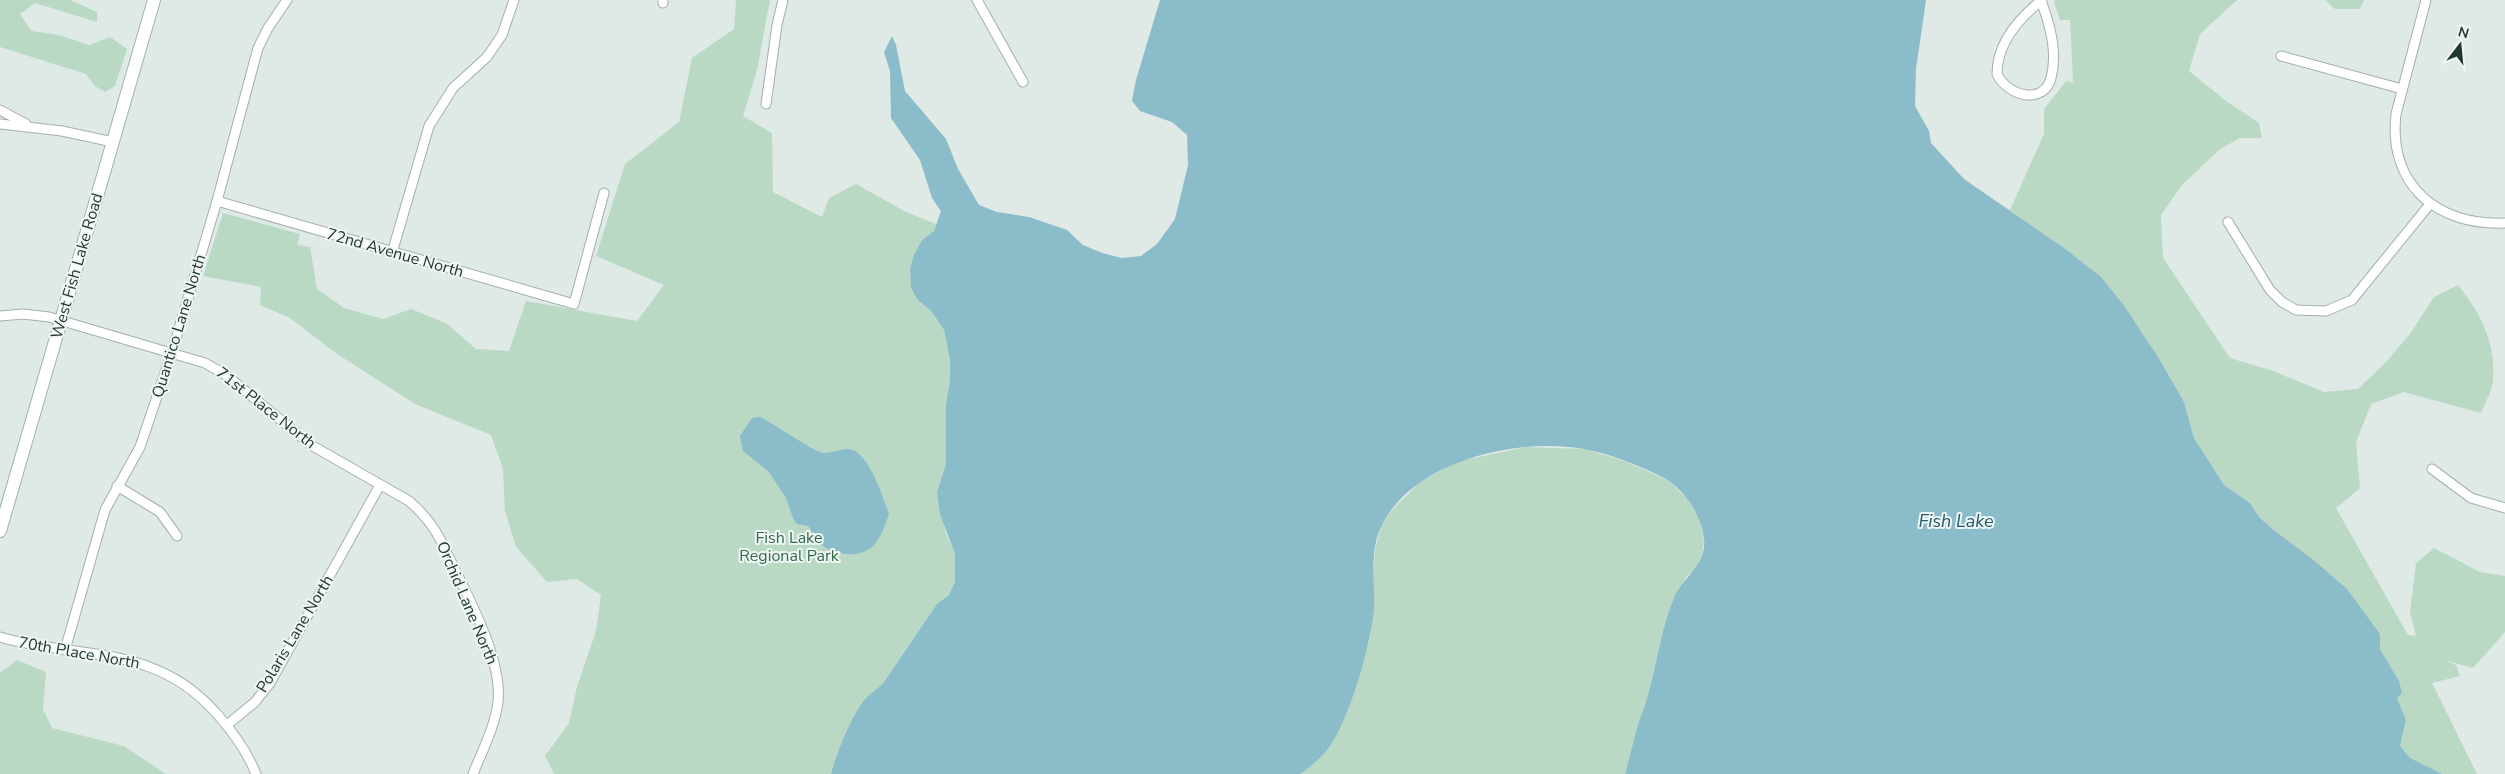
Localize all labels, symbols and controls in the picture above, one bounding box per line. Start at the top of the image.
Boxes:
north arrow [2435,20,2485,70]
text: N [2456,22,2471,44]
street label: West Fish Lake Road [46,191,108,341]
street label: 72nd Avenue North [324,223,466,283]
street label: Quantico Lane North [147,252,211,400]
street label: 71st Place North [211,362,321,454]
water label: Fish Lake [1918,509,1994,533]
park label: Fish Lake Regional Park [739,527,840,567]
street label: Orchid Lane North [431,538,503,668]
street label: Polaris Lane North [251,571,339,697]
street label: 70th Place North [17,632,141,674]

